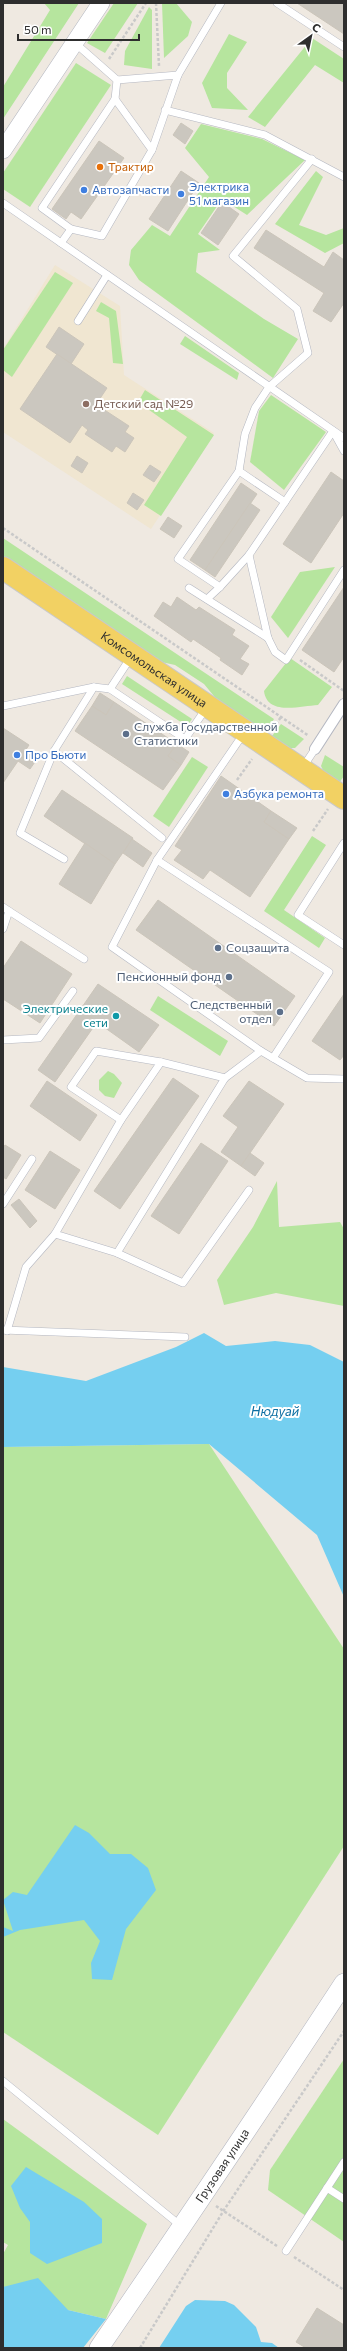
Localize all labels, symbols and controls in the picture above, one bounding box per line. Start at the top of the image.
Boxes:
scale bar [18,16,139,42]
north arrow [291,16,331,56]
text: С [310,20,324,35]
text: 50 m [24,22,52,36]
place label: Трактир [108,159,154,173]
marker: Трактир [95,162,105,172]
place label: Электрика 51 магазин [189,179,249,207]
place label: Автозапчасти [92,182,169,196]
marker: Автозапчасти [79,185,89,195]
marker: Электрика 51 магазин [176,189,186,199]
place label: Детский сад №29 [94,396,193,410]
marker: Детский сад №29 [81,399,91,409]
street label: Комсомольская улица [99,628,210,710]
place label: Служба Государственной Статистики [134,719,278,747]
marker: Служба Государственной Статистики [121,729,131,739]
place label: Про Бьюти [25,747,86,761]
marker: Про Бьюти [12,750,22,760]
place label: Азбука ремонта [234,786,324,800]
marker: Азбука ремонта [221,789,231,799]
place label: Соцзащита [226,940,289,954]
marker: Соцзащита [213,943,223,953]
place label: Пенсионный фонд [117,969,221,983]
marker: Пенсионный фонд [224,972,234,982]
place label: Следственный отдел [190,997,272,1025]
place label: Электрические сети [22,1001,108,1029]
marker: Следственный отдел [275,1007,285,1017]
marker: Электрические сети [111,1011,121,1021]
water label: Нюдуай [251,1403,300,1419]
street label: Грузовая улица [192,2126,252,2205]

